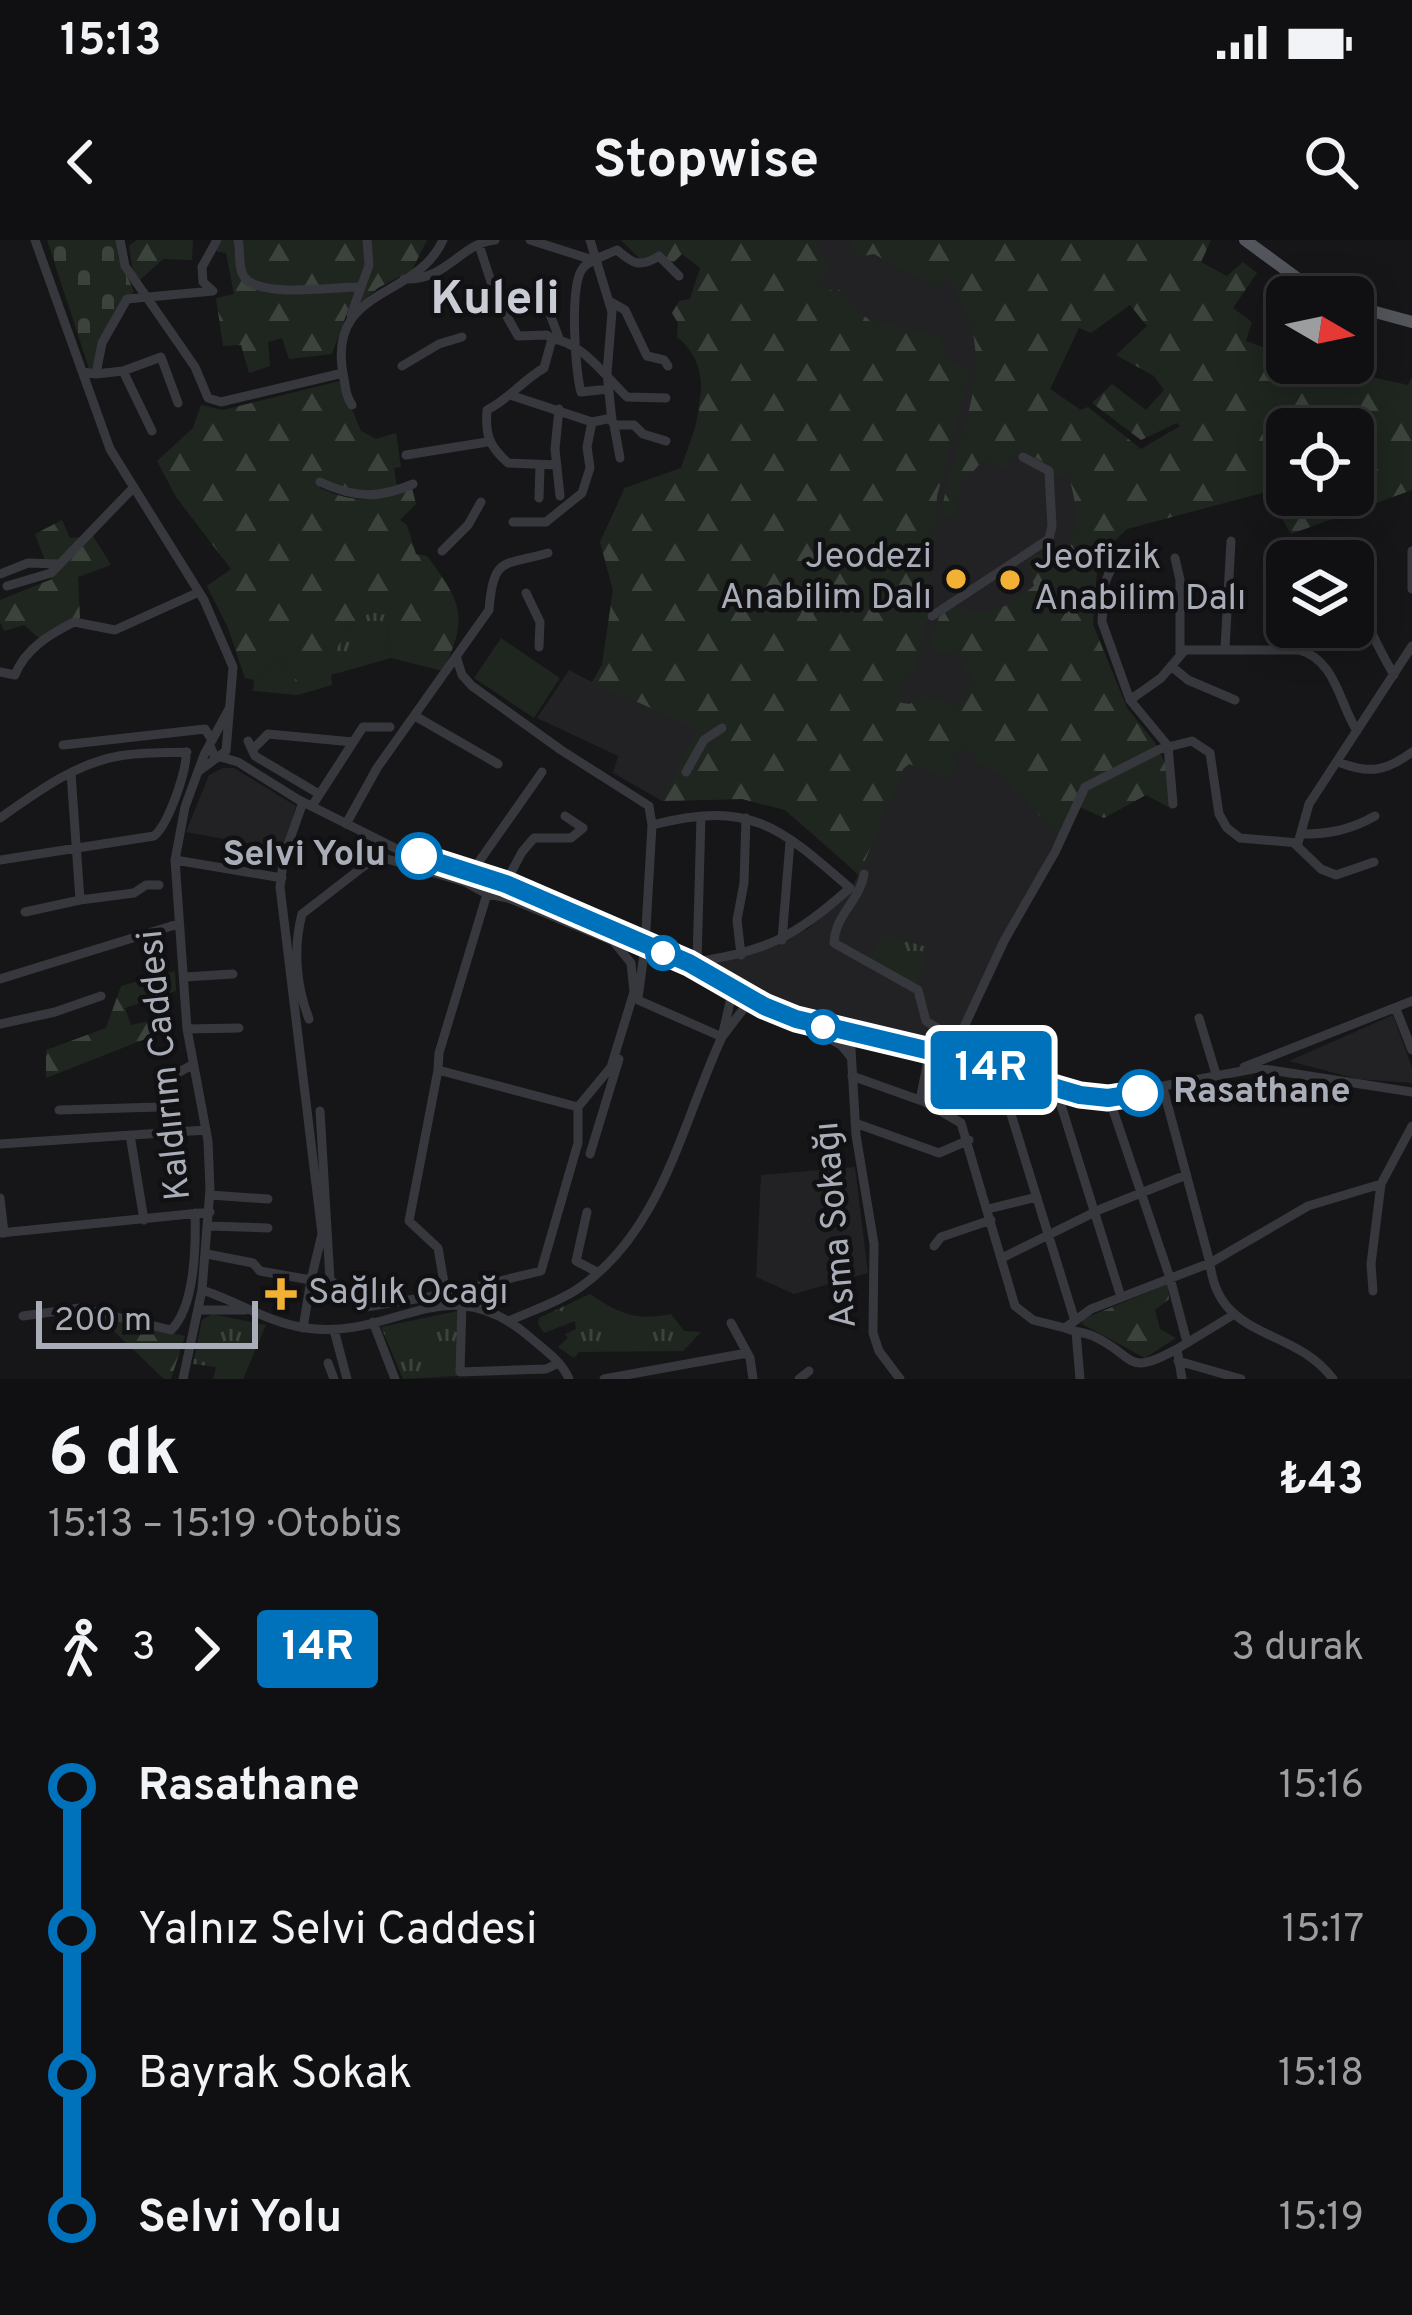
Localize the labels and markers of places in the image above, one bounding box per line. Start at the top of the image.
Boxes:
place label: Jeodezi Anabilim Dalı [720,535,932,622]
place label: Jeofizik Anabilim Dalı [1034,536,1246,623]
marker: Jeodezi Anabilim Dalı [943,566,969,592]
marker: Jeofizik Anabilim Dalı [997,567,1023,593]
place label: Selvi Yolu [223,833,386,879]
marker: Selvi Yolu [397,834,441,878]
unlabelled marker [647,937,679,969]
unlabelled marker [807,1011,839,1043]
place label: Rasathane [1173,1070,1350,1116]
marker: Rasathane [1118,1071,1162,1115]
place label: Sağlık Ocağı [308,1271,508,1317]
marker: Sağlık Ocağı [265,1278,297,1310]

